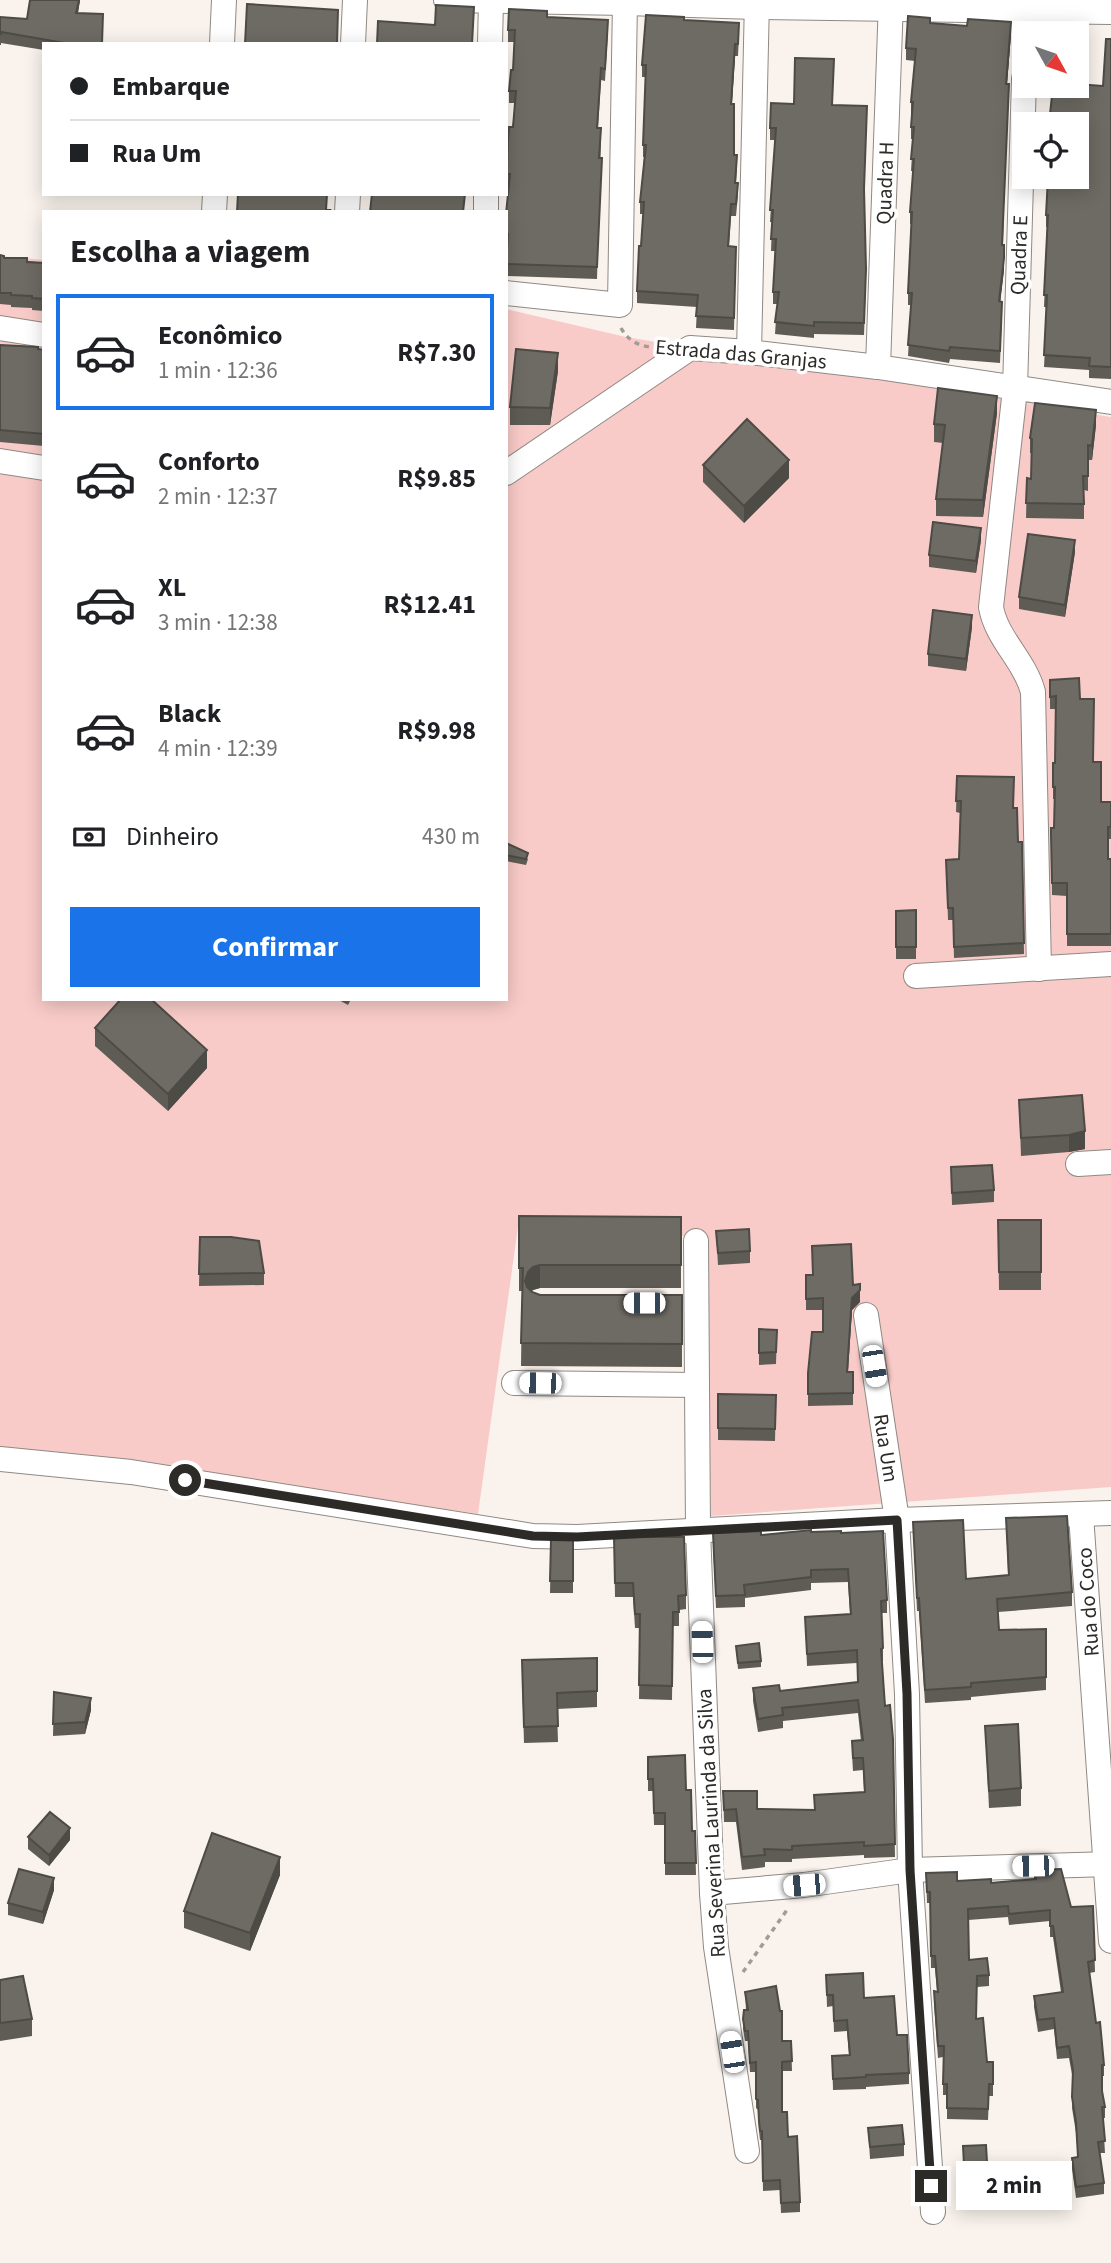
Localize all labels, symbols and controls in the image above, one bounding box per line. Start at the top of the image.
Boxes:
north arrow [1012,21,1088,98]
map controls [1012,21,1089,189]
text: Embarque [112,68,230,105]
button: locate [1012,112,1089,189]
text: Rua Um [112,135,201,172]
street label: Quadra H [869,141,901,225]
street label: Quadra E [1003,214,1035,296]
text: Escolha a viagem [70,229,310,275]
text: Econômico [158,317,283,354]
icon: car [74,321,137,384]
street label: Estrada das Granjas [654,332,828,376]
text: R$7.30 [397,334,476,371]
text: 1 min · 12:36 [158,354,278,387]
text: Conforto [158,443,260,480]
icon: car [74,447,137,510]
text: R$9.85 [397,460,476,497]
text: 2 min · 12:37 [158,480,278,513]
text: XL [158,569,186,606]
icon: car [74,573,137,636]
text: R$12.41 [384,586,476,623]
text: 3 min · 12:38 [158,606,278,639]
text: Black [158,695,221,732]
icon: car [74,699,137,762]
text: R$9.98 [397,712,476,749]
text: 4 min · 12:39 [158,732,278,765]
icon: cash [70,818,108,856]
text: Dinheiro [126,818,219,855]
text: 430 m [422,820,480,853]
button: Confirmar [70,907,480,987]
car [624,1293,666,1314]
car [861,1344,888,1388]
car [519,1372,562,1394]
street label: Rua Um [866,1412,906,1484]
route start [169,1464,201,1496]
street label: Rua do Coco [1069,1546,1107,1658]
car [691,1621,714,1663]
street label: Rua Severina Laurinda da Silva [689,1688,733,1958]
car [1012,1855,1055,1877]
car [783,1873,826,1897]
car [719,2030,746,2074]
callout: 2 min [956,2162,1071,2210]
text: 2 min [986,2169,1042,2202]
route end [915,2170,947,2202]

